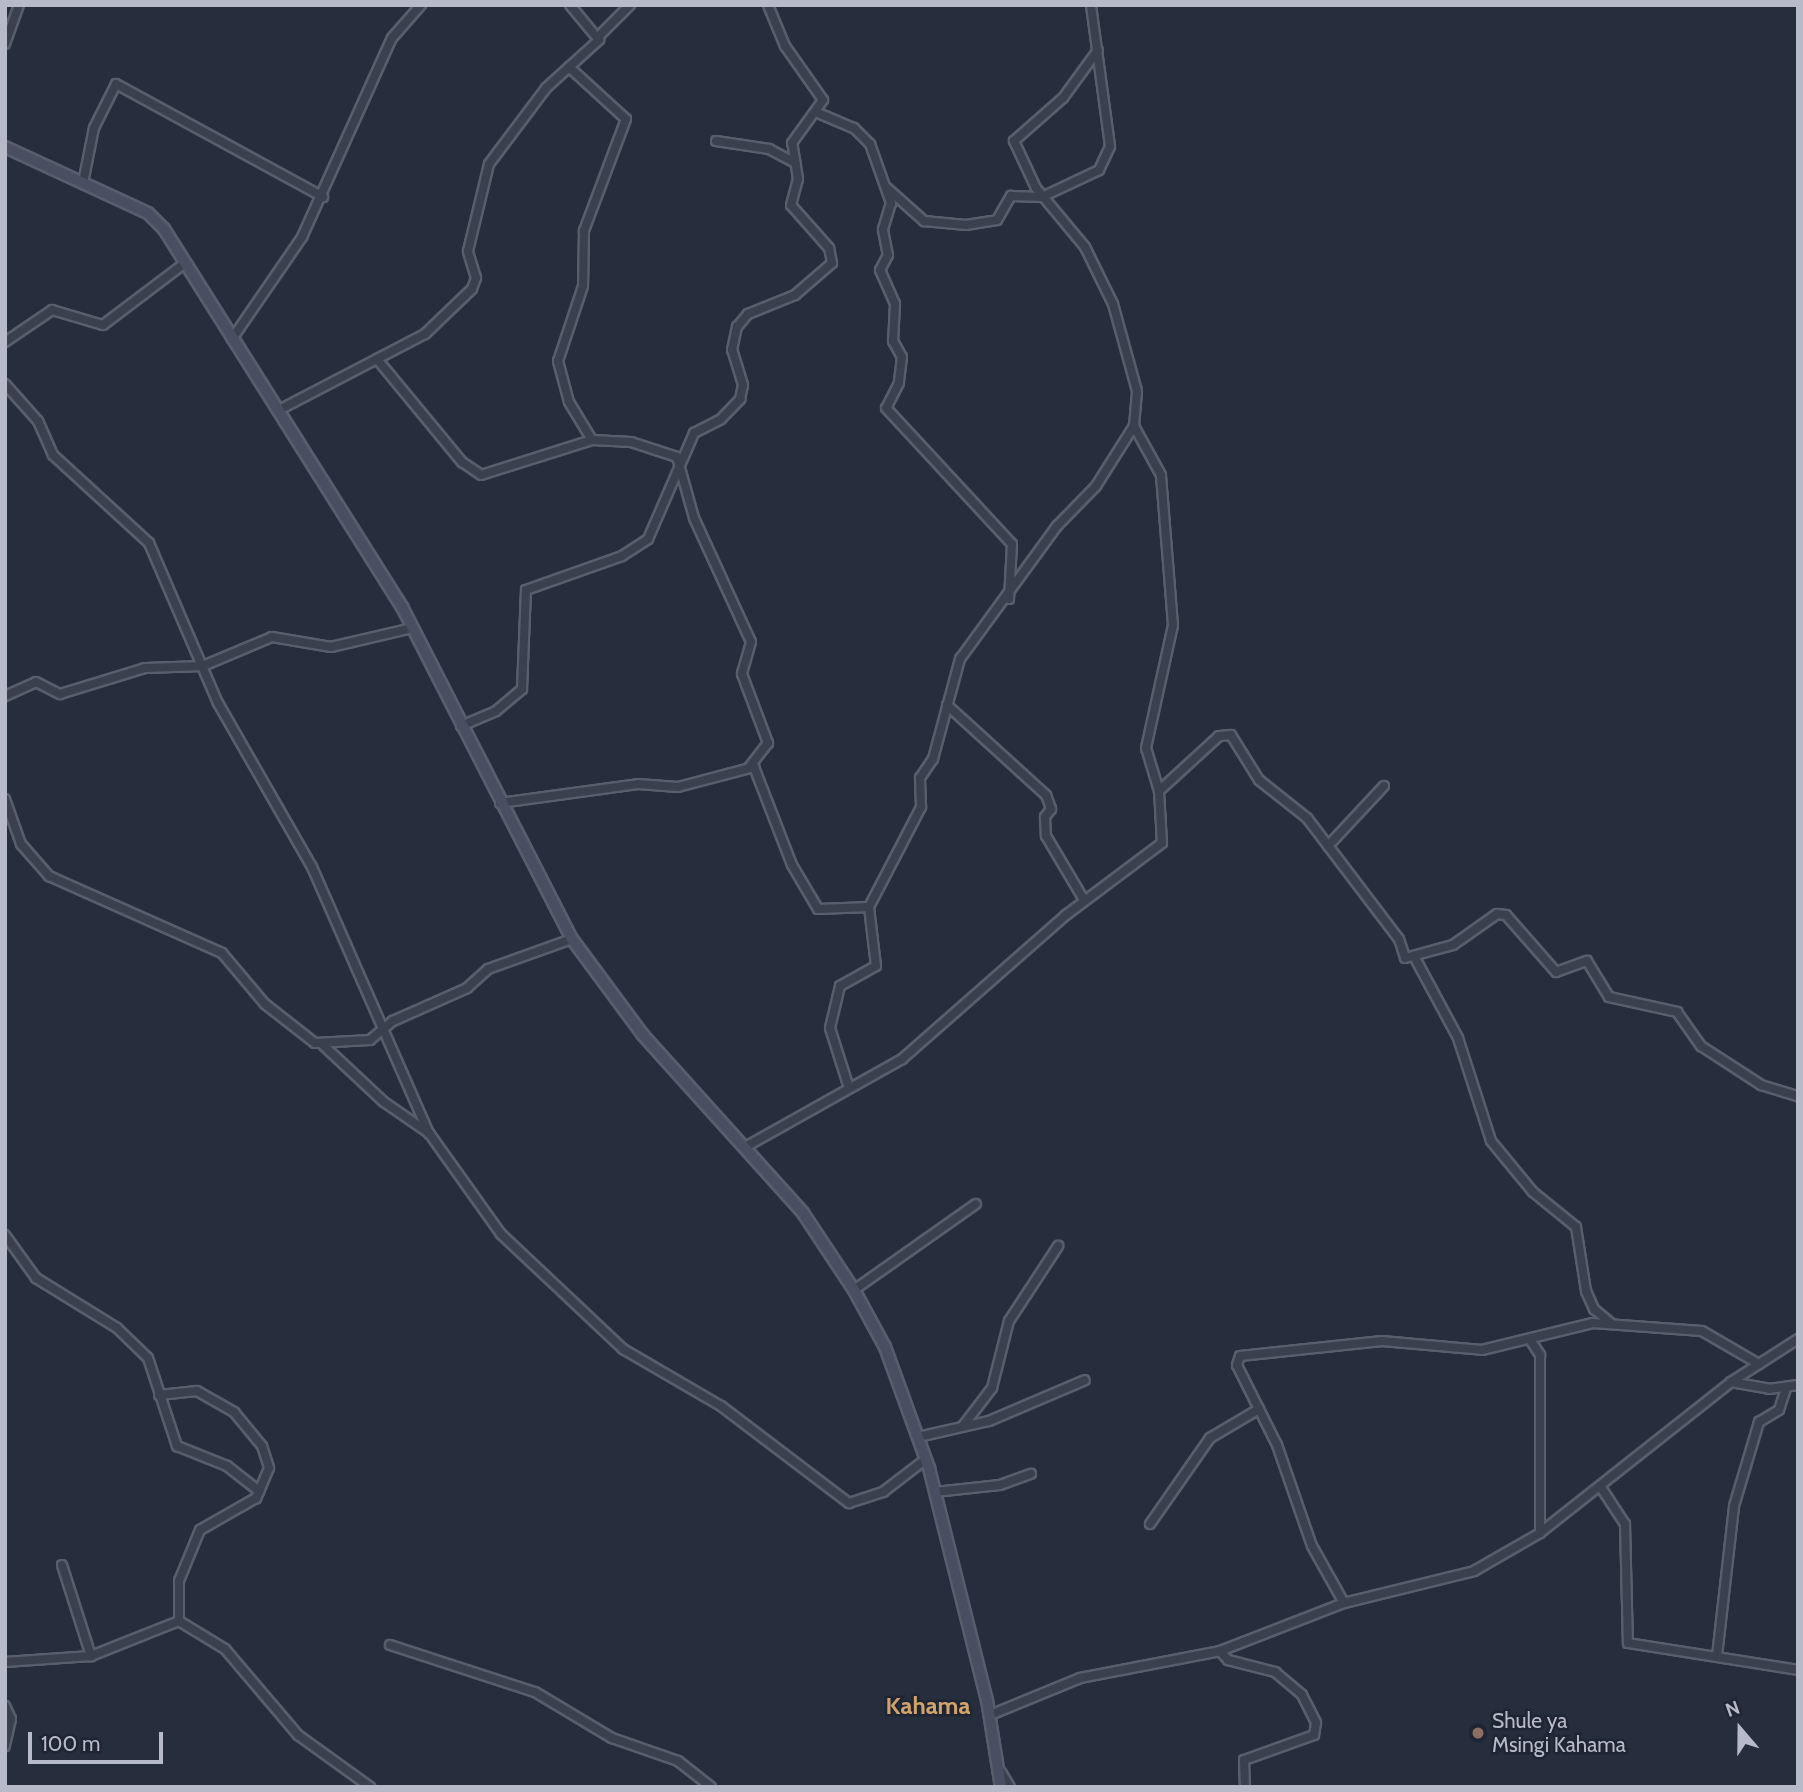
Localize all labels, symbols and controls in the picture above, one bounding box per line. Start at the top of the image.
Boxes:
district label: Kahama [886,1692,970,1720]
north arrow [1705,1694,1775,1764]
text: N [1722,1696,1743,1722]
place label: Shule ya Msingi Kahama [1492,1708,1626,1758]
scale bar [32,1718,166,1762]
marker: Shule ya Msingi Kahama [1470,1725,1486,1741]
text: 100 m [41,1731,100,1756]

